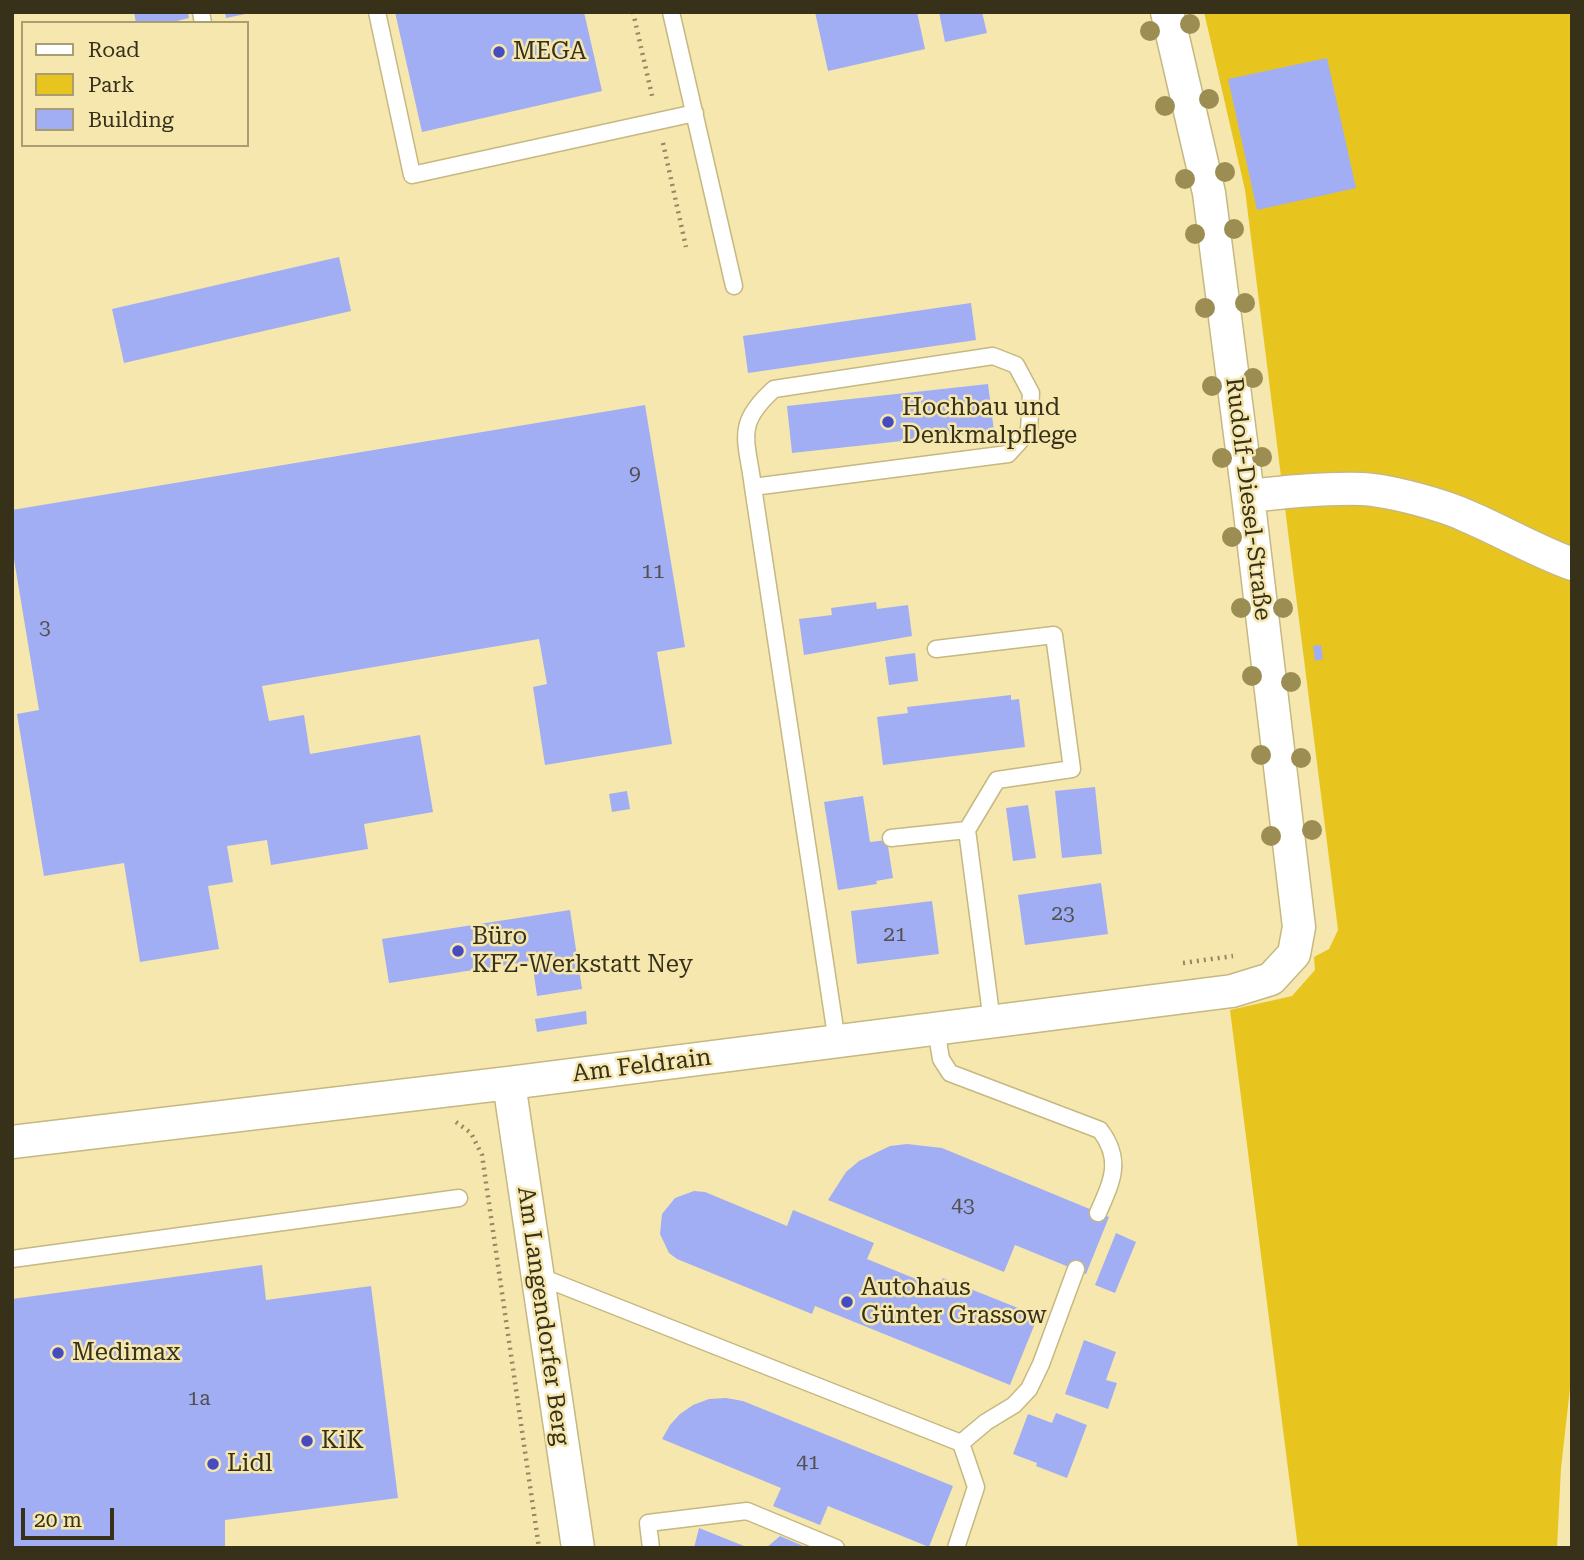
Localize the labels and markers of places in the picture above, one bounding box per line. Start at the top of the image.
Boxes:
place label: MEGA [513,38,587,66]
marker: MEGA [491,44,507,60]
place label: Hochbau und Denkmalpflege [902,394,1077,450]
marker: Hochbau und Denkmalpflege [880,414,896,430]
place label: Büro KFZ-Werkstatt Ney [472,923,693,979]
marker: Büro KFZ-Werkstatt Ney [450,943,466,959]
place label: Autohaus Günter Grassow [861,1274,1047,1330]
marker: Autohaus Günter Grassow [839,1294,855,1310]
place label: Medimax [72,1339,180,1367]
marker: Medimax [50,1345,66,1361]
place label: KiK [321,1427,364,1455]
marker: KiK [299,1433,315,1449]
place label: Lidl [227,1450,272,1478]
marker: Lidl [205,1456,221,1472]

